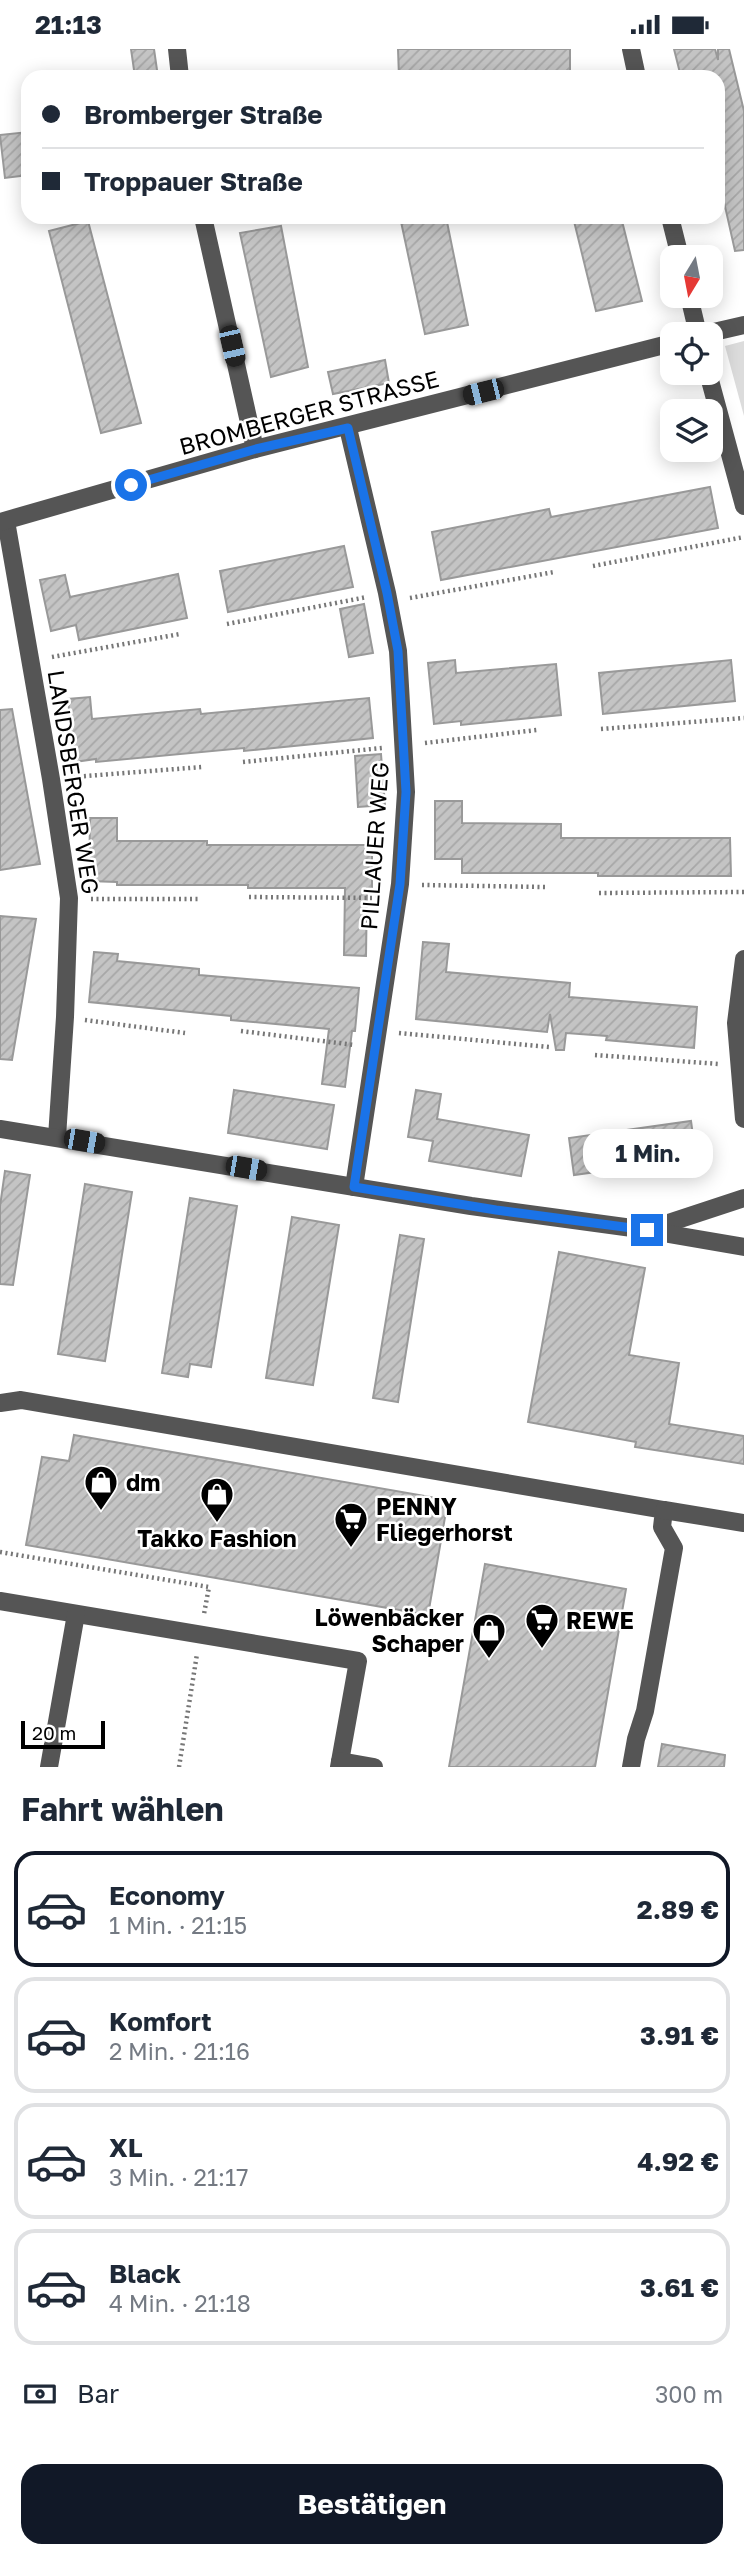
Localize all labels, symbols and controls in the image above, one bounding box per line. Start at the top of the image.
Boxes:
text: 21:13 [35,9,102,40]
text: Bromberger Straße [84,99,323,130]
text: Troppauer Straße [84,166,303,197]
north arrow [660,245,723,308]
map controls [660,245,723,462]
button: locate [660,322,723,385]
car [218,323,247,369]
street label: BROMBERGER STRASSE [176,364,442,460]
car [461,377,506,407]
button: layers [660,399,723,462]
route start [115,469,147,501]
street label: LANDSBERGER WEG [42,668,106,896]
street label: PILLAUER WEG [354,761,394,931]
car [62,1127,107,1155]
callout: 1 Min. [582,1129,712,1177]
text: 1 Min. [615,1139,681,1167]
car [224,1154,269,1182]
route end [631,1214,663,1246]
shop icon: dm [82,1463,120,1512]
place label: dm [126,1468,160,1496]
shop icon: Takko Fashion [198,1475,236,1524]
place label: PENNY Fliegerhorst [376,1492,513,1546]
supermarket icon: PENNY Fliegerhorst [332,1500,370,1549]
place label: Takko Fashion [137,1524,297,1552]
supermarket icon: REWE [523,1601,561,1650]
place label: Löwenbäcker Schaper [315,1603,464,1657]
place label: REWE [566,1606,634,1634]
shop icon: Löwenbäcker Schaper [470,1611,508,1660]
scale bar [21,1718,105,1750]
text: 20 m [32,1721,76,1744]
text: Fahrt wählen [21,1790,224,1828]
icon: car [25,1878,88,1941]
text: Economy [109,1880,225,1911]
text: 2.89 € [637,1894,719,1925]
text: 1 Min. · 21:15 [109,1911,247,1939]
icon: car [25,2004,88,2067]
text: Komfort [109,2006,212,2037]
text: 3.91 € [640,2020,719,2051]
text: 2 Min. · 21:16 [109,2037,250,2065]
icon: car [25,2130,88,2193]
text: XL [109,2132,143,2163]
text: 4.92 € [637,2146,719,2177]
text: 3 Min. · 21:17 [109,2163,248,2191]
icon: car [25,2256,88,2319]
text: Black [109,2258,181,2289]
text: 3.61 € [640,2272,719,2303]
text: 4 Min. · 21:18 [109,2289,251,2317]
icon: cash [21,2375,59,2413]
text: Bar [77,2378,119,2409]
text: 300 m [655,2380,723,2408]
button: Bestätigen [21,2464,723,2544]

